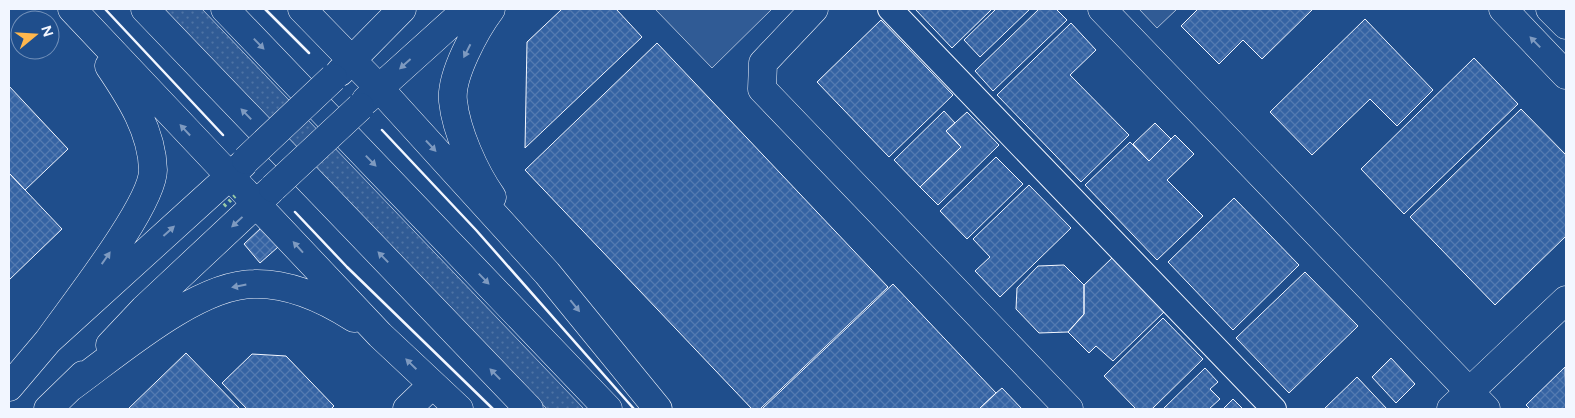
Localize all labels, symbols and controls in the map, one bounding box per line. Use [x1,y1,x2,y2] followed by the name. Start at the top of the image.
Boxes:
[10,10,60,60] north arrow
[37,23,57,39] text: N
[1529,36,1541,48] one-way arrow
[253,38,265,50] one-way arrow
[463,44,471,58] one-way arrow
[398,59,411,70] one-way arrow
[240,108,252,120] one-way arrow
[179,124,191,136] one-way arrow
[425,140,437,152] one-way arrow
[365,155,377,167] one-way arrow
[231,216,243,227] one-way arrow
[163,225,175,237] one-way arrow
[292,241,303,253] one-way arrow
[101,251,111,265] one-way arrow
[377,251,389,263] one-way arrow
[478,273,490,285] one-way arrow
[231,283,247,291] one-way arrow
[570,299,581,312] one-way arrow
[405,358,417,370] one-way arrow
[489,368,501,380] one-way arrow

